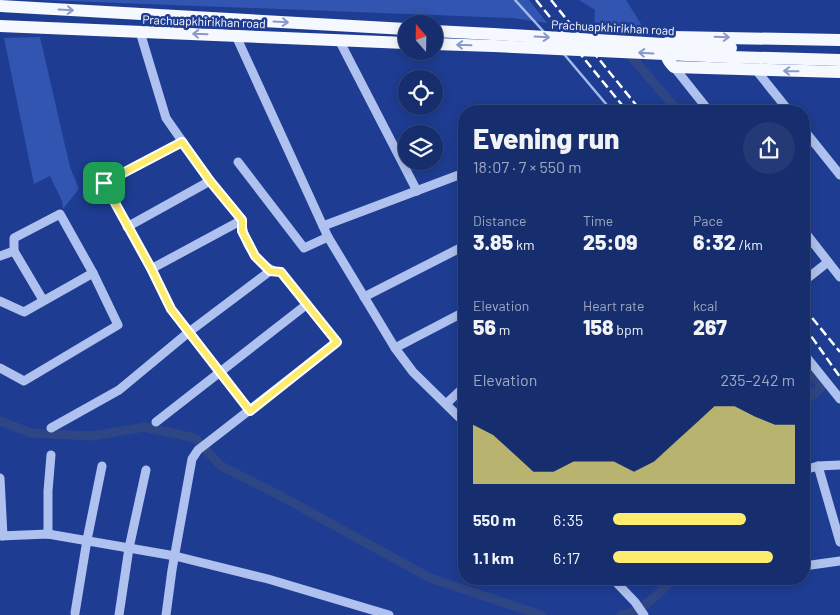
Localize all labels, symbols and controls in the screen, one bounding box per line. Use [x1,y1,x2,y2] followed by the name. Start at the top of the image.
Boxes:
[58,5,74,14] one-way arrow
[142,12,266,30] street label: Prachuapkhirikhan road
[398,15,442,60] north arrow
[398,15,443,170] map controls
[551,17,675,37] street label: Prachuapkhirikhan road
[273,18,289,27] one-way arrow
[192,30,208,39] one-way arrow
[533,32,549,41] one-way arrow
[713,32,729,42] one-way arrow
[456,40,472,50] one-way arrow
[638,49,654,58] one-way arrow
[784,66,800,75] one-way arrow
[398,70,443,115] button: locate
[473,121,619,155] text: Evening run
[743,122,795,174] button: share
[398,125,443,170] button: layers
[473,157,581,176] text: 18:07 · 7 × 550 m
[83,162,125,204] pin
[90,169,118,197] icon: arrive
[473,212,526,229] text: Distance
[583,212,613,229] text: Time
[693,212,723,229] text: Pace
[473,229,513,254] text: 3.85
[583,229,637,254] text: 25:09
[693,229,736,254] text: 6:32
[513,236,535,253] text: km
[736,236,763,253] text: /km
[473,297,529,314] text: Elevation
[583,297,644,314] text: Heart rate
[693,297,717,314] text: kcal
[473,314,496,339] text: 56
[583,314,613,339] text: 158
[693,314,727,339] text: 267
[496,321,510,338] text: m
[613,321,643,338] text: bpm
[473,370,537,389] text: Elevation
[720,370,795,389] text: 235–242 m
[473,510,516,529] text: 550 m
[553,510,583,529] text: 6:35
[473,548,514,567] text: 1.1 km
[553,548,580,567] text: 6:17

